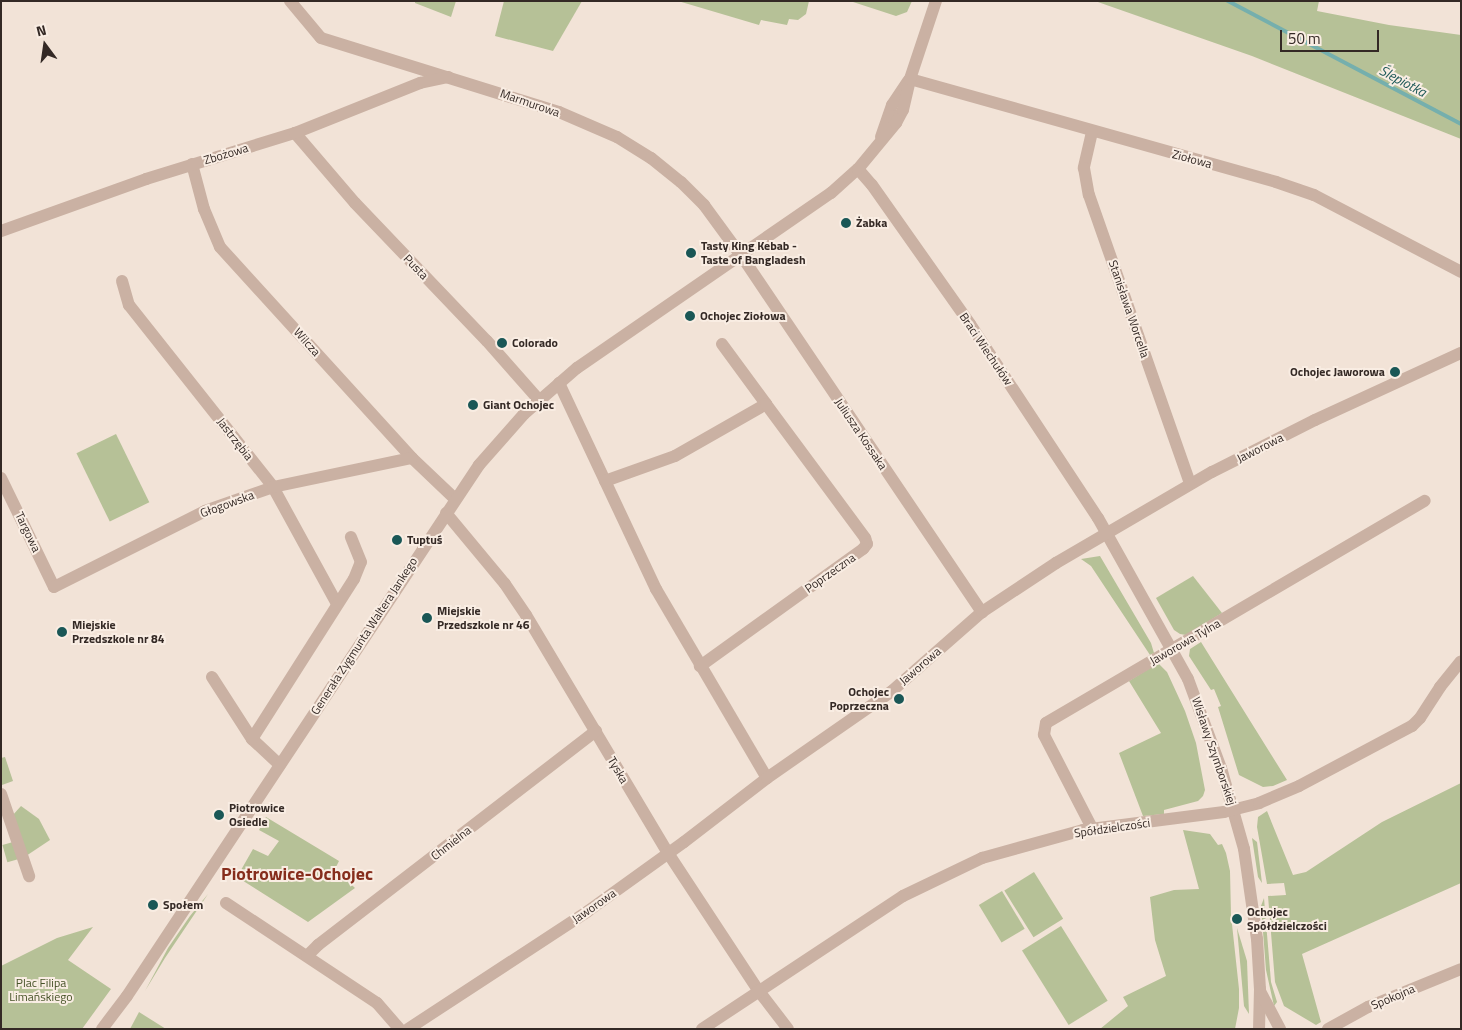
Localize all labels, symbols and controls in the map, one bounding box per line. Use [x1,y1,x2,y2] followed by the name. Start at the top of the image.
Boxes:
[34,19,48,41] text: N
[20,20,70,70] north arrow
[1282,20,1381,52] scale bar
[1288,27,1321,50] text: 50 m
[1377,62,1429,100] water label: Ślepiotka
[498,86,562,120] street label: Marmurowa
[202,140,250,168] street label: Zbożowa
[1171,147,1213,171] street label: Ziołowa
[856,216,887,230] place label: Żabka
[840,217,852,229] marker: Żabka
[701,239,806,267] place label: Tasty King Kebab - Taste of Bangladesh
[685,247,697,259] marker: Tasty King Kebab - Taste of Bangladesh
[401,251,431,283] street label: Pusta
[1106,258,1152,360] street label: Stanisława Worcella
[700,309,786,323] place label: Ochojec Ziołowa
[684,310,696,322] marker: Ochojec Ziołowa
[956,310,1016,388] street label: Braci Wiechułów
[291,325,323,359] street label: Wilcza
[512,336,558,350] place label: Colorado
[496,337,508,349] marker: Colorado
[1290,365,1385,379] place label: Ochojec Jaworowa
[1389,366,1401,378] marker: Ochojec Jaworowa
[832,395,890,473] street label: Juliusza Kossaka
[483,398,554,412] place label: Giant Ochojec
[467,399,479,411] marker: Giant Ochojec
[214,415,256,463] street label: Jastrzębia
[1234,430,1286,466] street label: Jaworowa
[198,488,256,520] street label: Głogowska
[12,510,44,554] street label: Targowa
[407,533,442,547] place label: Tuptuś
[391,534,403,546] marker: Tuptuś
[802,550,858,596] street label: Poprzeczna
[308,555,420,717] street label: Generała Zygmunta Waltera Jankego
[437,604,529,632] place label: Miejskie Przedszkole nr 46
[421,612,433,624] marker: Miejskie Przedszkole nr 46
[1147,616,1223,668] street label: Jaworowa Tylna
[72,618,164,646] place label: Miejskie Przedszkole nr 84
[56,626,68,638] marker: Miejskie Przedszkole nr 84
[896,644,944,688] street label: Jaworowa
[829,685,889,713] place label: Ochojec Poprzeczna
[893,693,905,705] marker: Ochojec Poprzeczna
[1189,695,1239,807] street label: Wisławy Szymborskiej
[605,754,631,786] street label: Tyska
[229,801,285,829] place label: Piotrowice Osiedle
[213,809,225,821] marker: Piotrowice Osiedle
[1073,816,1151,840] street label: Spółdzielczości
[428,823,474,863] street label: Chmielna
[221,863,373,885] district label: Piotrowice-Ochojec
[569,886,619,926] street label: Jaworowa
[163,898,203,912] place label: Społem
[147,899,159,911] marker: Społem
[1247,905,1327,933] place label: Ochojec Spółdzielczości
[1231,913,1243,925] marker: Ochojec Spółdzielczości
[9,976,73,1004] park label: Plac Filipa Limańskiego
[1369,981,1417,1013] street label: Spokojna

